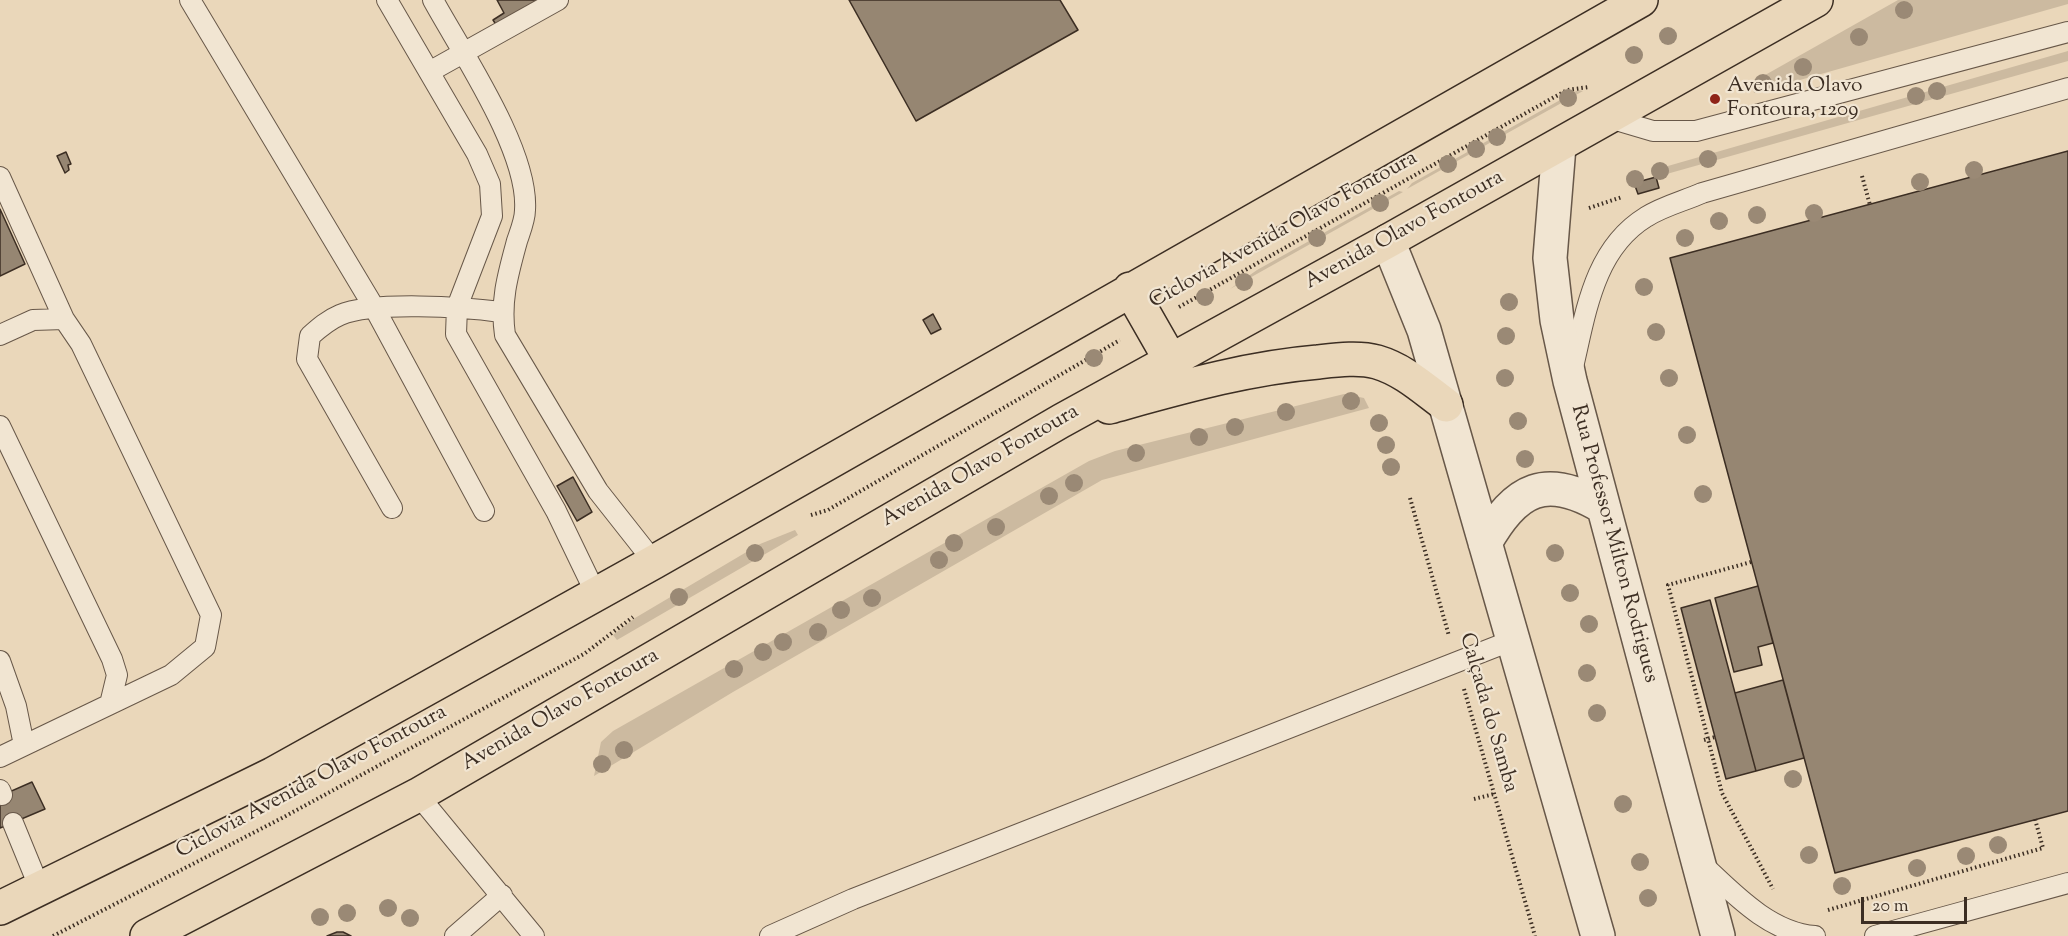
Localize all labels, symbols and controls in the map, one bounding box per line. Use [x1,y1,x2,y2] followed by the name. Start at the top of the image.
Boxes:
[1727,74,1862,124] place label: Avenida Olavo Fontoura, 1209
[1708,92,1722,106] marker: Avenida Olavo Fontoura, 1209
[1146,147,1422,315] street label: Ciclovia Avenida Olavo Fontoura
[1301,166,1509,296] street label: Avenida Olavo Fontoura
[878,400,1084,534] street label: Avenida Olavo Fontoura
[1564,402,1662,686] street label: Rua Professor Milton Rodrigues
[1452,630,1522,796] street label: Calçada do Samba
[458,644,664,778] street label: Avenida Olavo Fontoura
[172,701,452,865] street label: Ciclovia Avenida Olavo Fontoura
[1864,885,1970,923] scale bar
[1872,894,1909,920] text: 20 m

